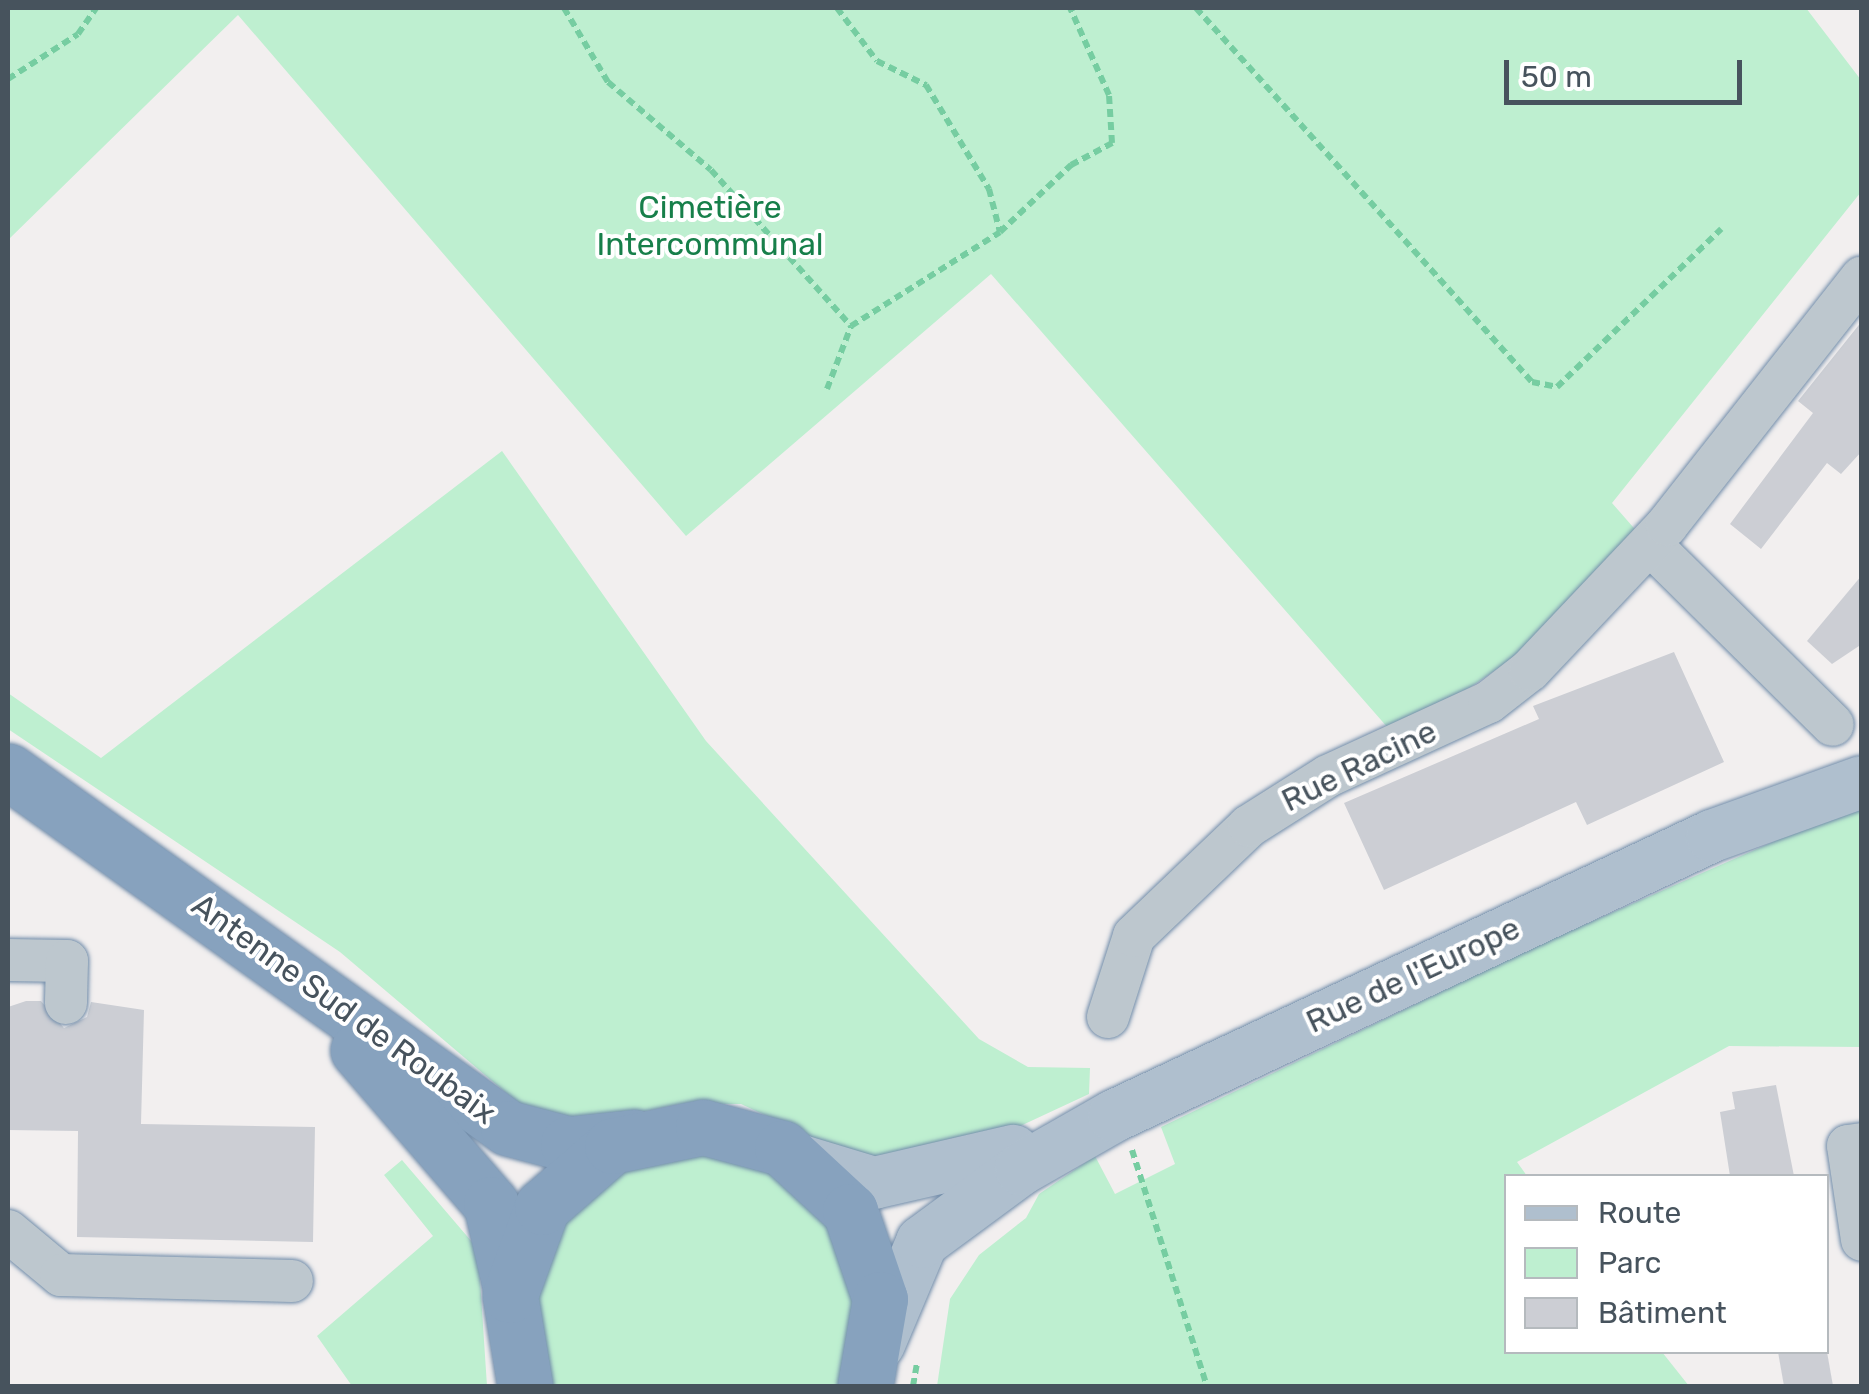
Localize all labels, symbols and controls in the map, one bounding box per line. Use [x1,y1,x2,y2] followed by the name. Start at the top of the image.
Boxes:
[1509,40,1746,102] scale bar
[1521,59,1592,95] text: 50 m
[596,189,824,264] park label: Cimetière Intercommunal
[1275,712,1443,820] street label: Rue Racine
[184,886,504,1132] street label: Antenne Sud de Roubaix
[1300,909,1526,1041] street label: Rue de l'Europe
[1504,1174,1829,1354] legend
[1598,1195,1681,1231] text: Route
[1598,1245,1661,1281] text: Parc
[1598,1295,1727,1331] text: Bâtiment

